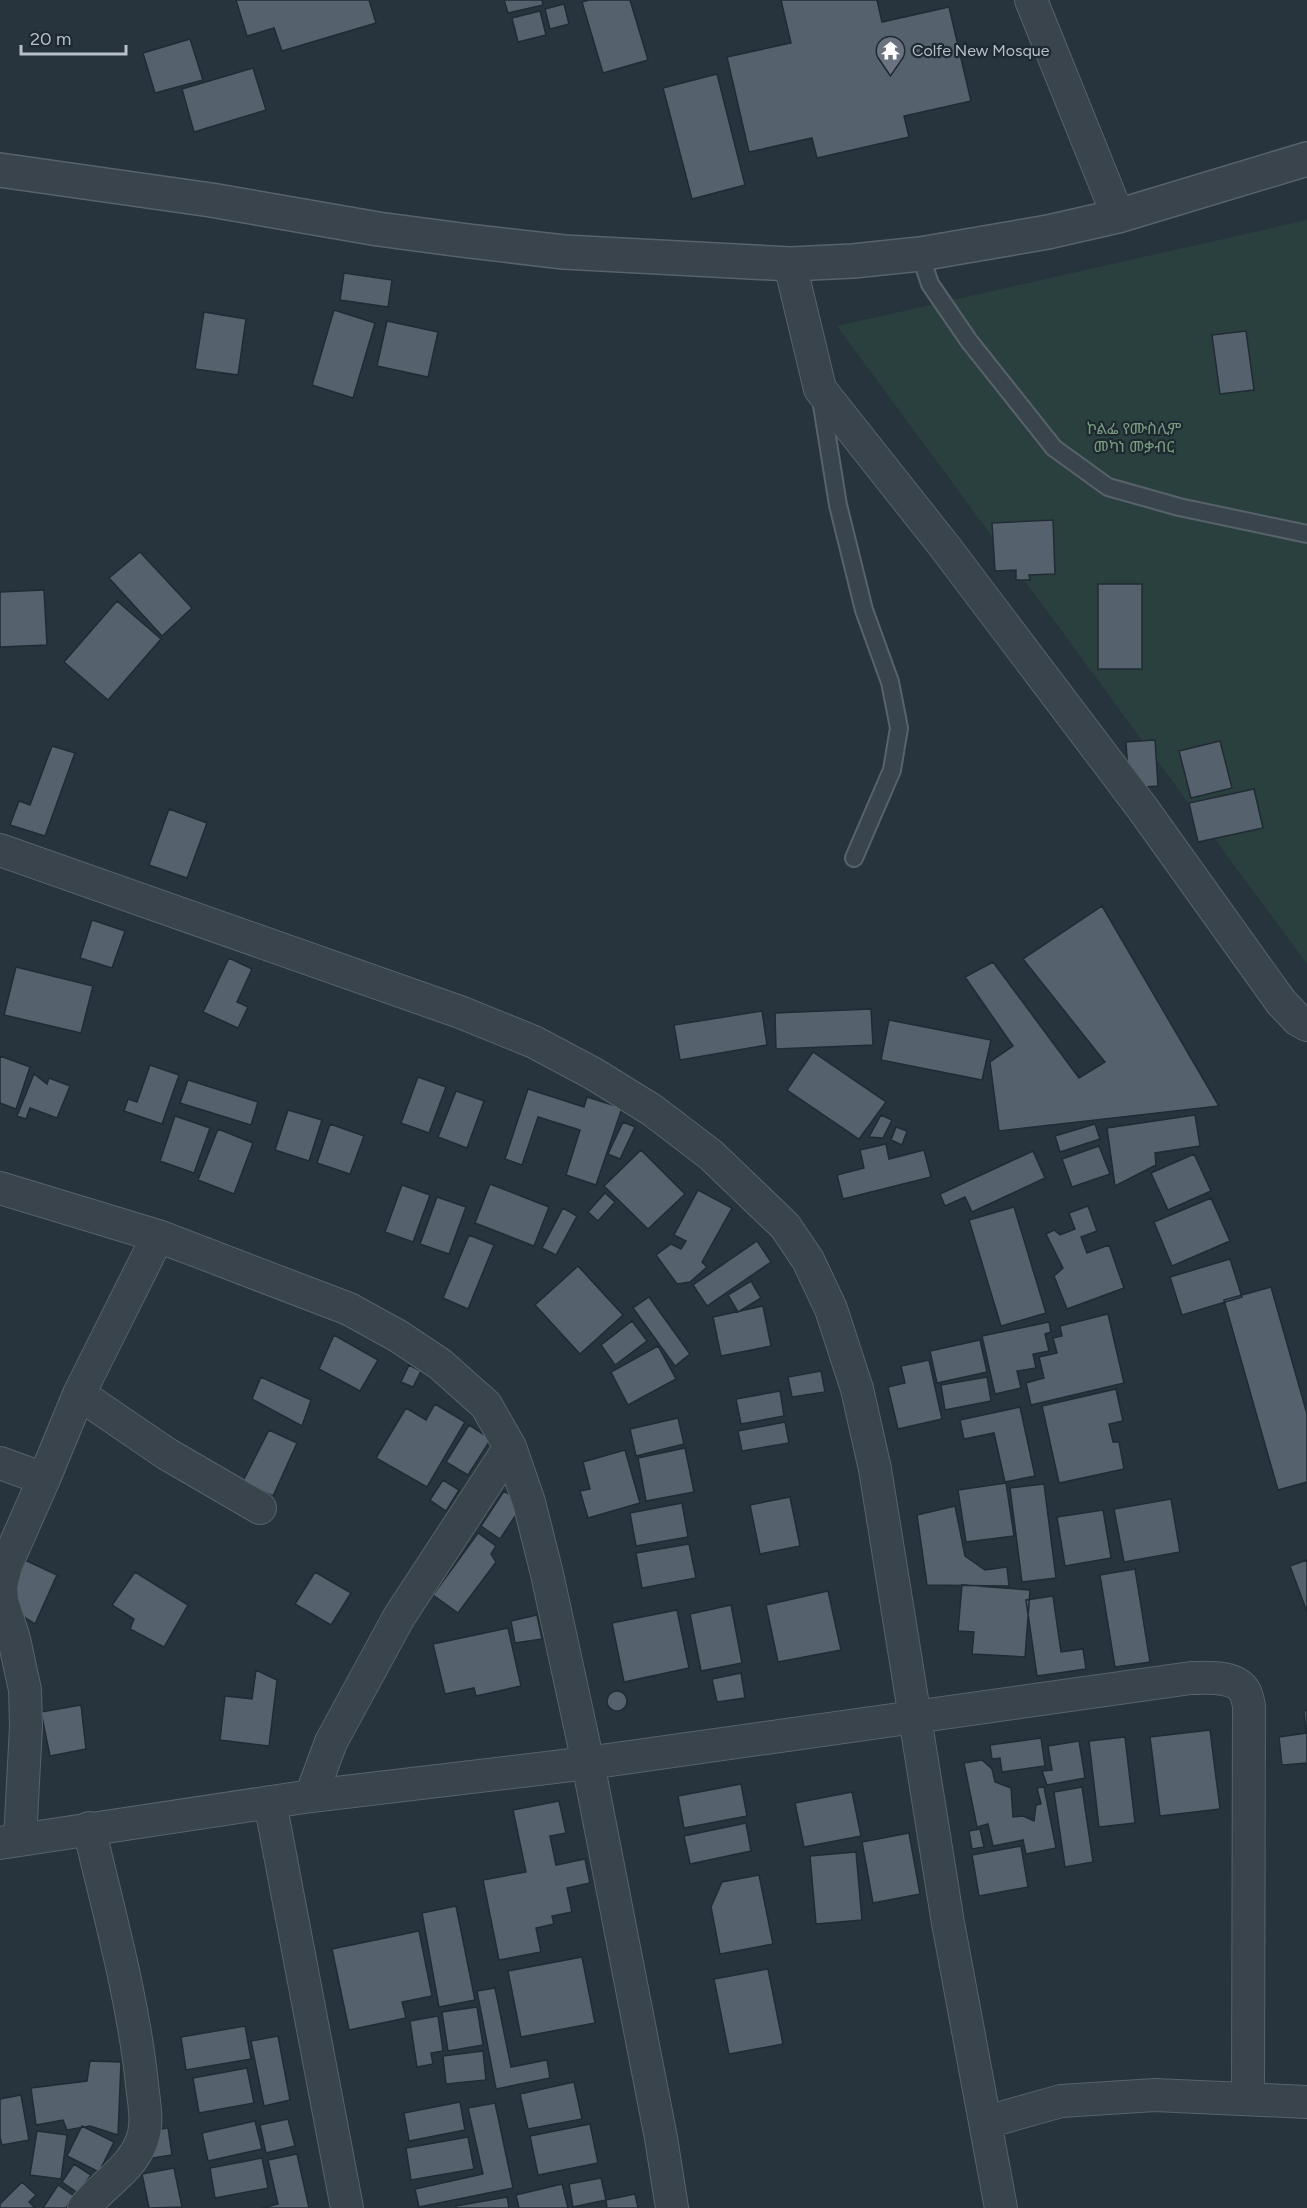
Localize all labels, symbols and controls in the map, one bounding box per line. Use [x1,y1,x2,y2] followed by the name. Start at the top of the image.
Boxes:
[21,18,126,56] scale bar
[30,28,71,50] text: 20 m
[875,34,907,76] temple icon: Colfe New Mosque
[912,41,1050,60] place label: Colfe New Mosque
[1087,419,1181,456] park label: ኮልፌ የሙስሊም መካነ መቃብር

